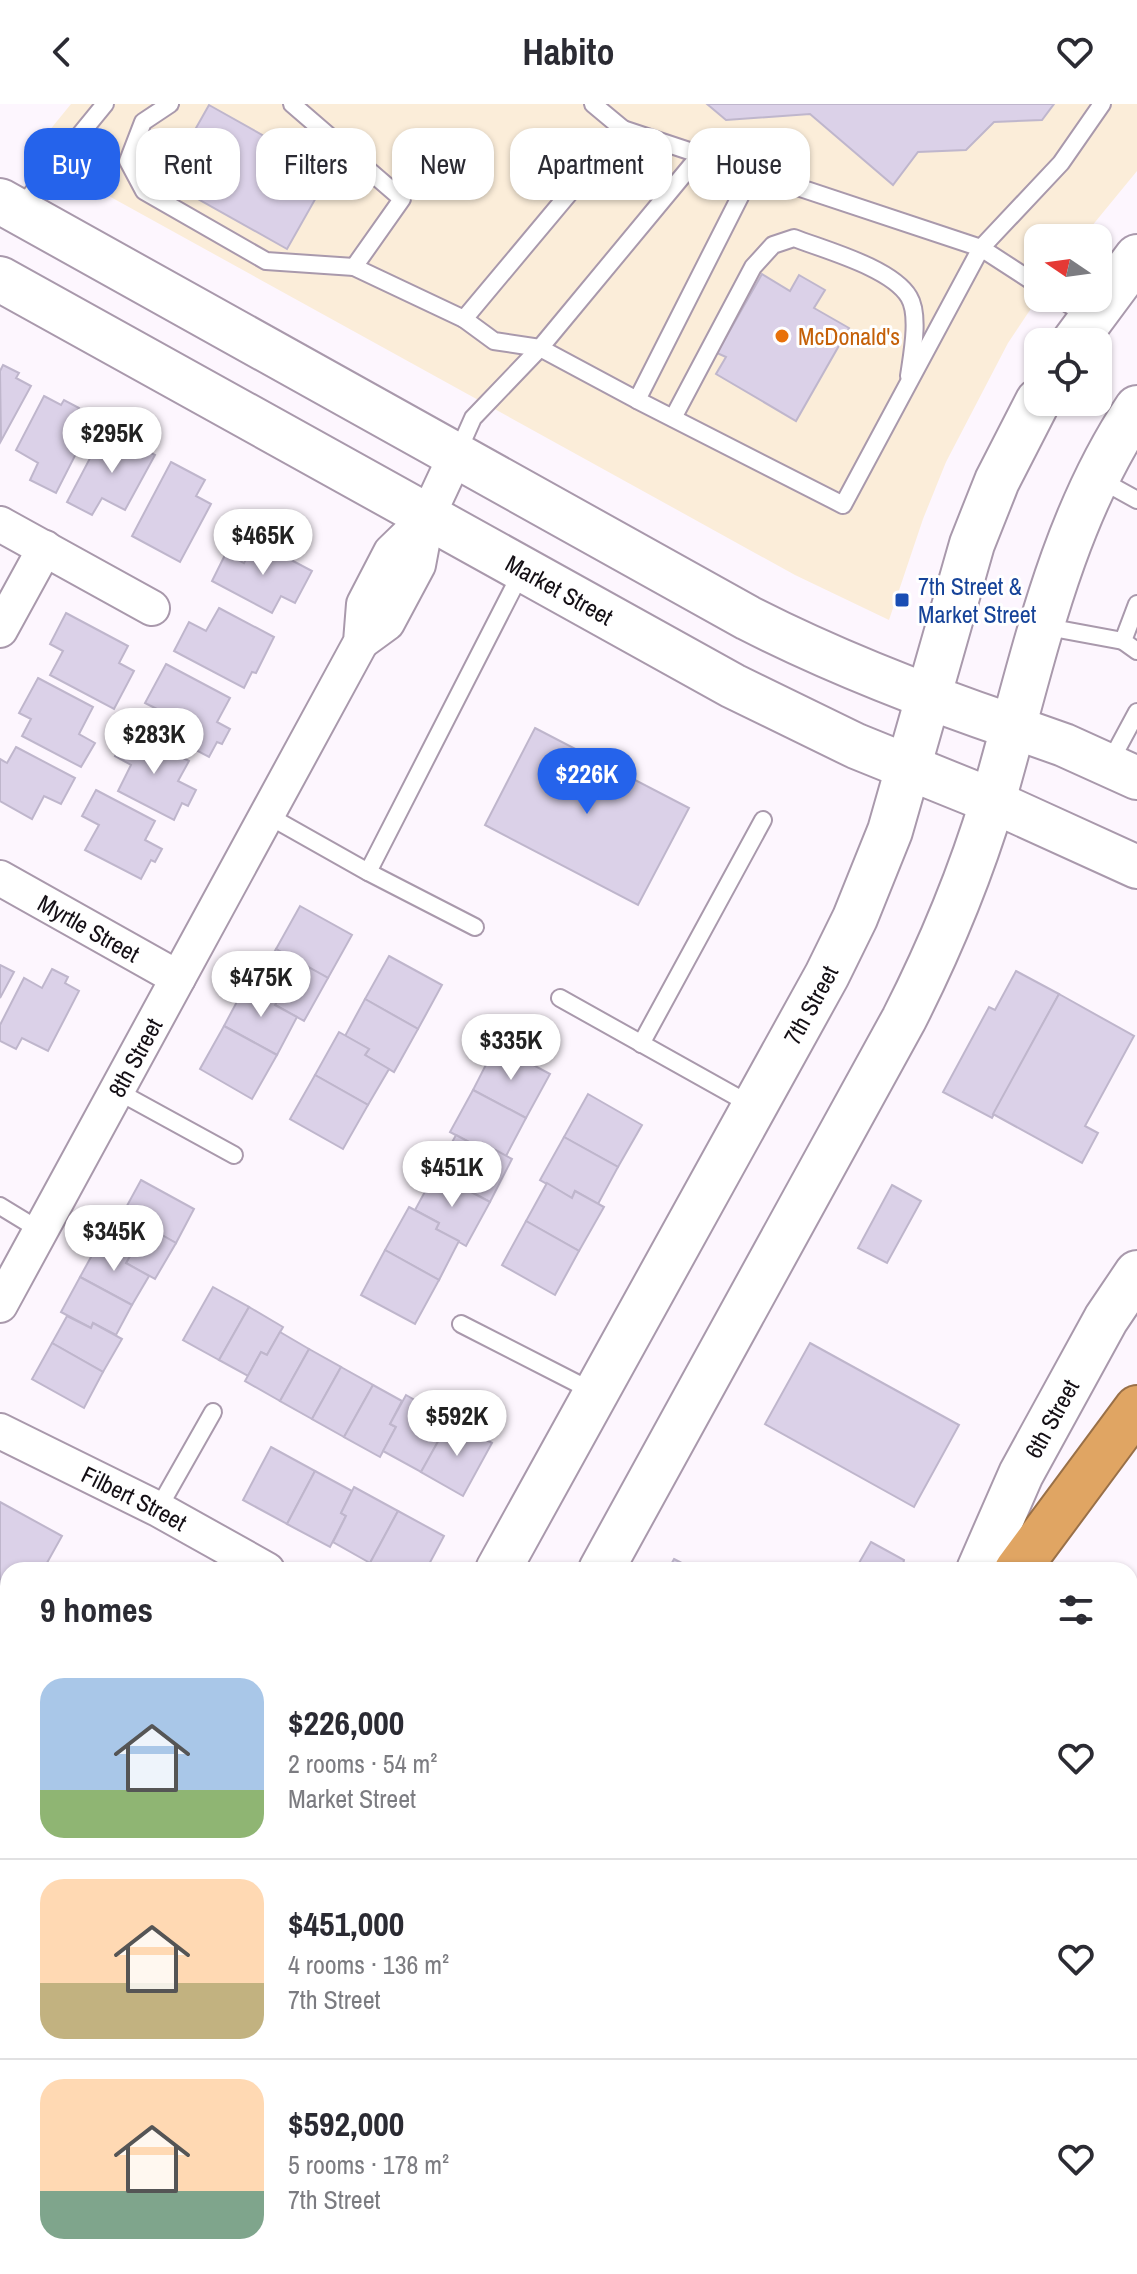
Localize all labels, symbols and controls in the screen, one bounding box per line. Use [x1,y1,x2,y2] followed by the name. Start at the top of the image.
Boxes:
[523,28,614,76] text: Habito
[40,30,84,74] icon: back
[1053,30,1097,74] icon: heart
[24,128,120,200] chip: Buy
[136,128,240,200] chip: Rent
[256,128,376,200] chip: Filters
[392,128,494,200] chip: New
[510,128,672,200] chip: Apartment
[688,128,810,200] chip: House
[1024,224,1112,312] north arrow
[1024,224,1112,416] map controls
[798,320,900,352] place label: McDonald's
[773,327,791,345] marker: McDonald's
[1024,328,1112,416] button: locate
[56,407,168,475] pin: $295K
[81,415,143,450] text: $295K
[207,509,319,577] pin: $465K
[232,517,294,552] text: $465K
[500,547,619,633] street label: Market Street
[918,570,1037,630] place label: 7th Street & Market Street
[893,591,911,609] marker: 7th Street & Market Street
[98,708,210,776] pin: $283K
[123,716,185,751] text: $283K
[531,748,643,816] pin: $226K
[556,756,618,791] text: $226K
[32,887,146,970] street label: Myrtle Street
[205,951,317,1019] pin: $475K
[230,959,292,994] text: $475K
[776,960,845,1050] street label: 7th Street
[100,1012,170,1103] street label: 8th Street
[455,1014,567,1082] pin: $335K
[480,1022,542,1057] text: $335K
[396,1141,508,1209] pin: $451K
[421,1149,483,1184] text: $451K
[58,1205,170,1273] pin: $345K
[83,1213,145,1248] text: $345K
[1017,1373,1086,1464] street label: 6th Street
[401,1390,513,1458] pin: $592K
[426,1398,488,1433] text: $592K
[76,1458,193,1538] street label: Filbert Street
[40,1587,153,1633] text: 9 homes
[1054,1588,1098,1632] icon: filters
[288,1700,404,1746] text: $226,000
[104,1710,200,1806] icon: home
[1054,1736,1098,1780] icon: heart
[288,1746,437,1781] text: 2 rooms · 54 m²
[288,1781,416,1816] text: Market Street
[288,1901,404,1947] text: $451,000
[104,1911,200,2007] icon: home
[1054,1937,1098,1981] icon: heart
[288,1947,449,1982] text: 4 rooms · 136 m²
[288,1982,380,2017] text: 7th Street
[288,2101,404,2147] text: $592,000
[104,2111,200,2207] icon: home
[1054,2137,1098,2181] icon: heart
[288,2147,449,2182] text: 5 rooms · 178 m²
[288,2182,380,2217] text: 7th Street

